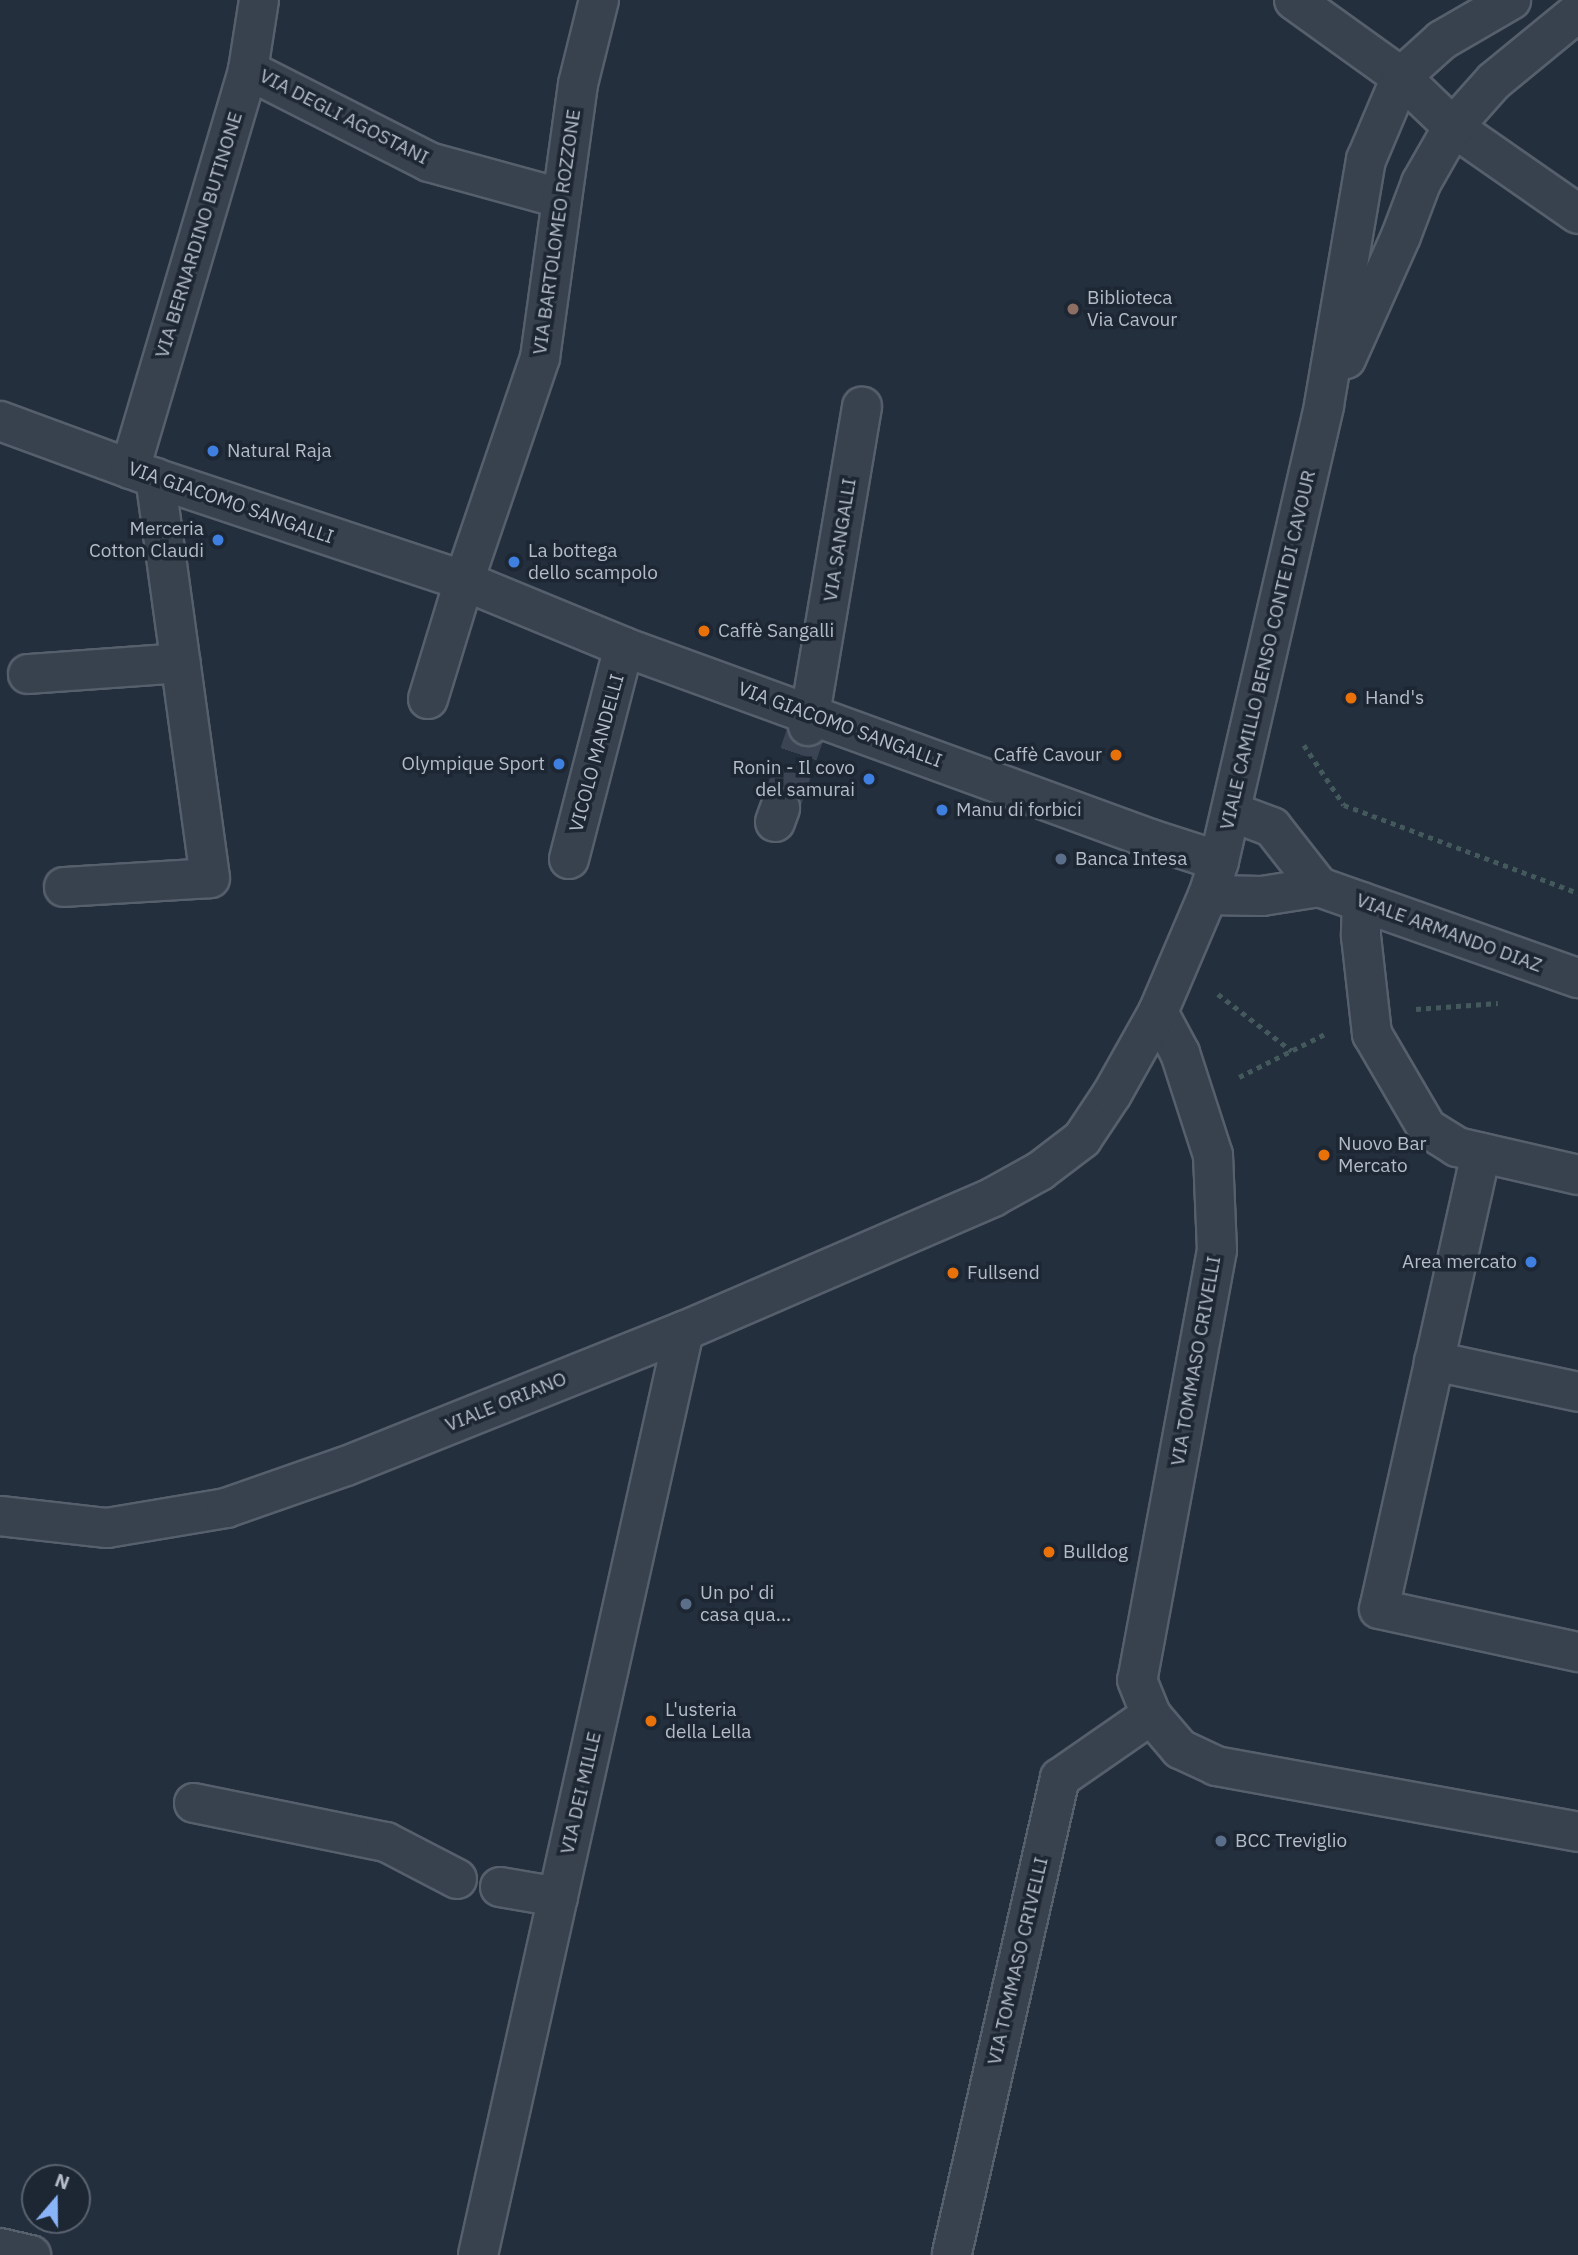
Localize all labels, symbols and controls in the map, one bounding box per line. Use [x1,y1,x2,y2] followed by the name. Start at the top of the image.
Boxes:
[256,64,432,170] street label: VIA DEGLI AGOSTANI
[528,108,586,356] street label: VIA BARTOLOMEO ROZZONE
[151,109,247,361] street label: VIA BERNARDINO BUTINONE
[1087,287,1177,331] place label: Biblioteca Via Cavour
[1065,301,1081,317] marker: Biblioteca Via Cavour
[227,440,332,462] place label: Natural Raja
[205,443,221,459] marker: Natural Raja
[125,457,337,549] street label: VIA GIACOMO SANGALLI
[1215,468,1321,832] street label: VIALE CAMILLO BENSO CONTE DI CAVOUR
[819,477,861,603] street label: VIA SANGALLI
[89,518,204,562] place label: Merceria Cotton Claudi
[210,532,226,548] marker: Merceria Cotton Claudi
[528,540,658,584] place label: La bottega dello scampolo
[506,554,522,570] marker: La bottega dello scampolo
[718,620,834,642] place label: Caffè Sangalli
[696,623,712,639] marker: Caffè Sangalli
[565,672,629,834] street label: VICOLO MANDELLI
[735,677,945,773] street label: VIA GIACOMO SANGALLI
[1365,687,1424,709] place label: Hand's
[1343,690,1359,706] marker: Hand's
[994,744,1102,766] place label: Caffè Cavour
[1108,747,1124,763] marker: Caffè Cavour
[402,753,545,775] place label: Olympique Sport
[551,756,567,772] marker: Olympique Sport
[733,757,855,801] place label: Ronin - Il covo del samurai
[861,771,877,787] marker: Ronin - Il covo del samurai
[956,799,1082,821] place label: Manu di forbici
[934,802,950,818] marker: Manu di forbici
[1075,848,1187,870] place label: Banca Intesa
[1053,851,1069,867] marker: Banca Intesa
[1353,889,1545,977] street label: VIALE ARMANDO DIAZ
[1338,1133,1427,1177] place label: Nuovo Bar Mercato
[1316,1147,1332,1163] marker: Nuovo Bar Mercato
[1402,1251,1517,1273] place label: Area mercato
[1166,1254,1226,1468] street label: VIA TOMMASO CRIVELLI
[1523,1254,1539,1270] marker: Area mercato
[967,1262,1040,1284] place label: Fullsend
[945,1265,961,1281] marker: Fullsend
[442,1367,570,1437] street label: VIALE ORIANO
[1063,1541,1128,1563] place label: Bulldog
[1041,1544,1057,1560] marker: Bulldog
[700,1582,791,1626] place label: Un po' di casa qua...
[678,1596,694,1612] marker: Un po' di casa qua...
[665,1699,751,1743] place label: L'usteria della Lella
[643,1713,659,1729] marker: L'usteria della Lella
[556,1730,606,1856] street label: VIA DEI MILLE
[1235,1830,1347,1852] place label: BCC Treviglio
[1213,1833,1229,1849] marker: BCC Treviglio
[983,1855,1053,2067] street label: VIA TOMMASO CRIVELLI
[21,2164,91,2234] north arrow
[52,2168,73,2195] text: N

